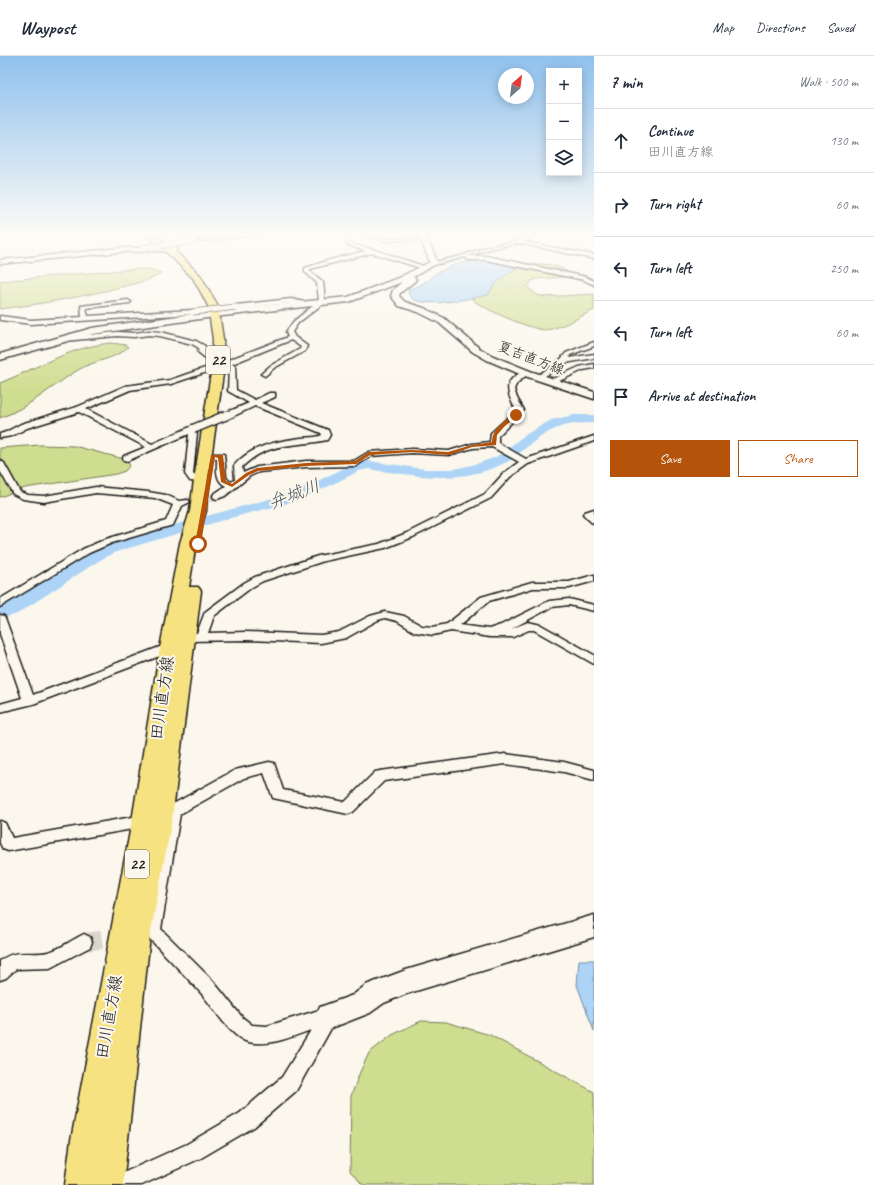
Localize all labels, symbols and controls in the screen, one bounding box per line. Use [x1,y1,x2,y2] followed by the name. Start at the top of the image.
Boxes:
[20,16,75,40] text: Waypost
[713,19,734,36] text: Map
[756,19,805,36] text: Directions
[827,19,854,36] text: Saved
[498,68,534,104] north arrow
[546,68,582,176] map controls
[546,68,582,104] button: +
[610,72,643,93] text: 7 min
[799,74,858,90] text: Walk · 500 m
[546,104,582,140] button: −
[648,122,693,141] text: Continue
[610,130,632,152] icon: ahead
[830,133,858,149] text: 130 m
[546,140,582,176] button: layers
[648,144,713,160] text: 田川直方線
[610,194,632,216] icon: right
[648,195,701,214] text: Turn right
[836,197,858,213] text: 60 m
[610,258,632,280] icon: left
[648,259,691,278] text: Turn left
[830,261,858,277] text: 250 m
[610,322,632,344] icon: left
[648,323,691,342] text: Turn left
[836,325,858,341] text: 60 m
[495,338,567,378] street label: 夏吉直方線
[206,346,230,374] road number: 22
[610,386,632,408] icon: arrive
[648,387,755,406] text: Arrive at destination
[507,406,525,424] route end
[610,440,730,477] button: Save
[738,440,858,477] button: Share
[265,474,323,514] water label: 弁城川
[189,535,207,553] route start
[146,654,178,742] street label: 田川直方線
[125,850,149,878] road number: 22
[91,973,127,1061] street label: 田川直方線

